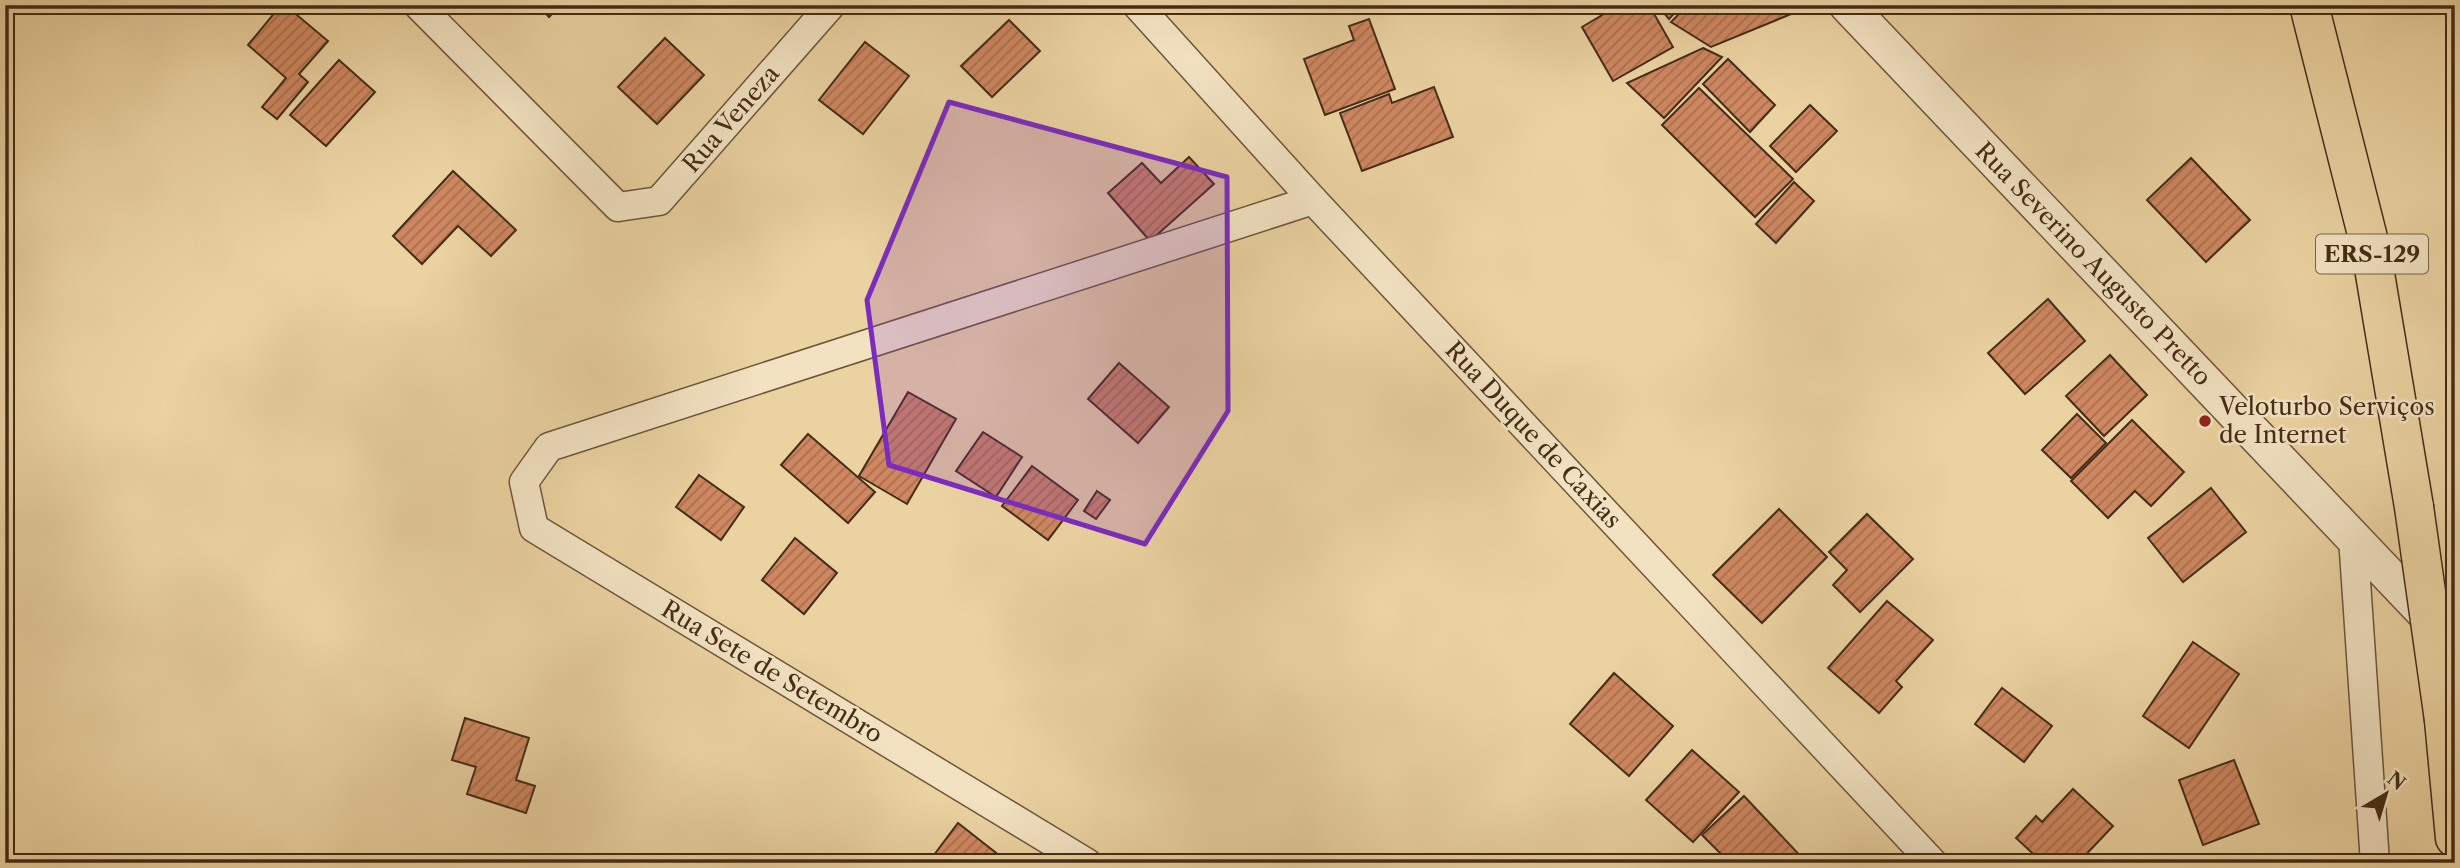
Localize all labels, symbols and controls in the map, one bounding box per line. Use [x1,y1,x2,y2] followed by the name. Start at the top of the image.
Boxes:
[676,59,785,178] street label: Rua Veneza
[1969,136,2217,391] street label: Rua Severino Augusto Pretto
[2316,234,2428,274] road number: ERS-129
[1439,335,1627,534] street label: Rua Duque de Caxias
[2218,392,2435,449] place label: Veloturbo Serviços de Internet
[2197,413,2213,429] marker: Veloturbo Serviços de Internet
[656,594,888,749] street label: Rua Sete de Setembro
[2352,760,2422,830] north arrow
[2383,767,2410,795] text: N

